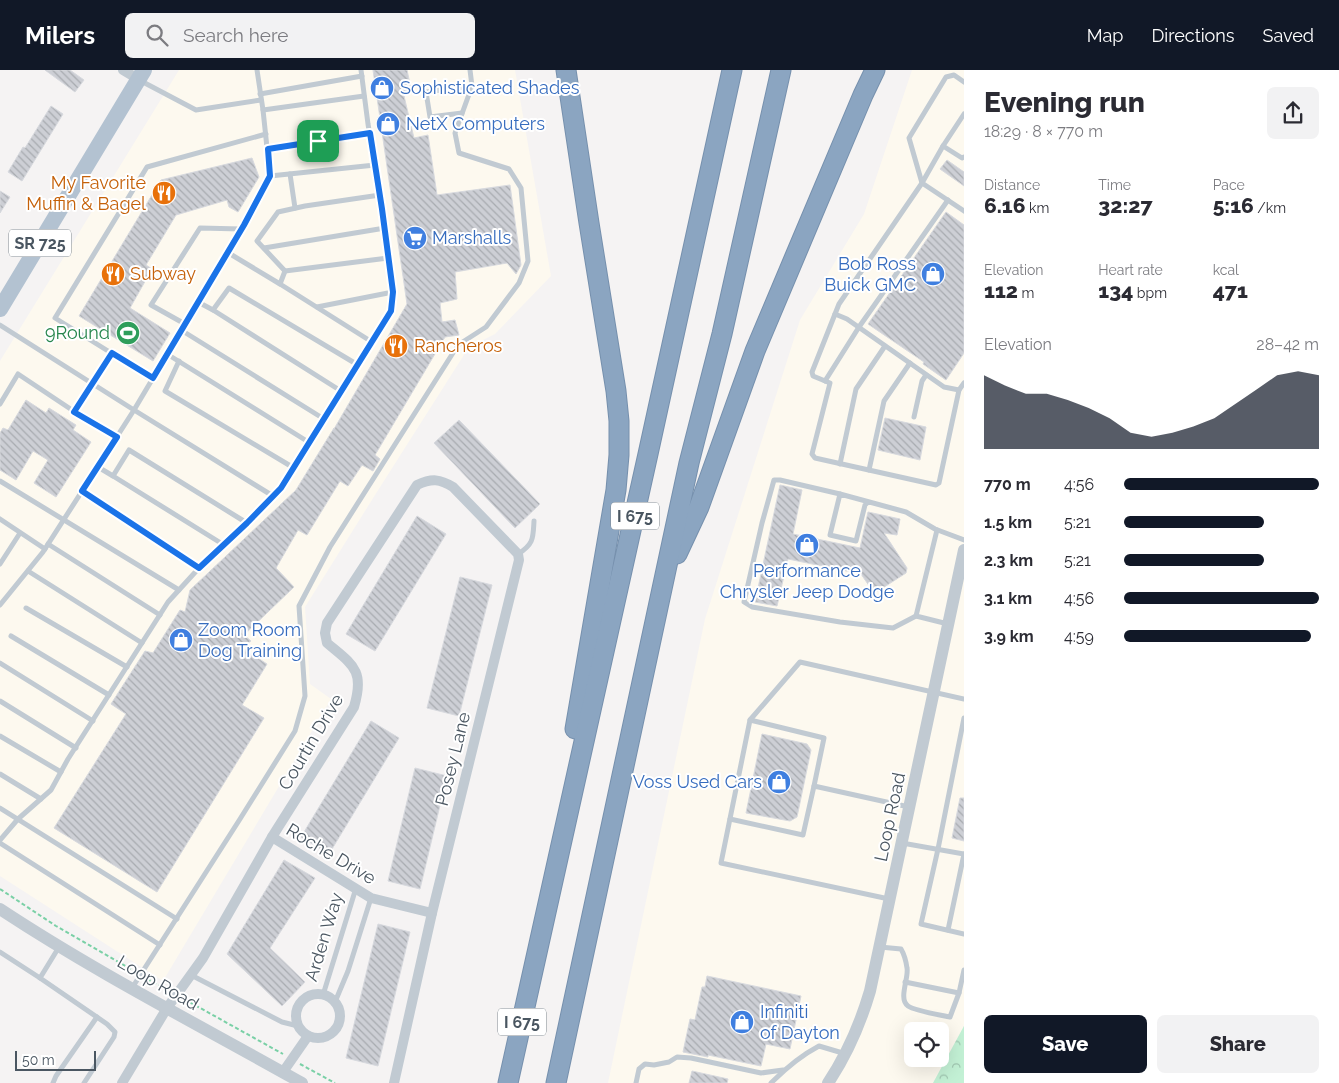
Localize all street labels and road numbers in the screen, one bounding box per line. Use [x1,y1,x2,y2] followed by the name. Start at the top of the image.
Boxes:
[9,230,71,257] road number: SR 725
[611,502,659,530] road number: I 675
[274,690,348,793] street label: Courtin Drive
[431,709,474,808] street label: Posey Lane
[870,770,909,863] street label: Loop Road
[283,819,380,889] street label: Roche Drive
[300,890,347,984] street label: Arden Way
[114,951,203,1014] street label: Loop Road
[498,1009,546,1036] road number: I 675

